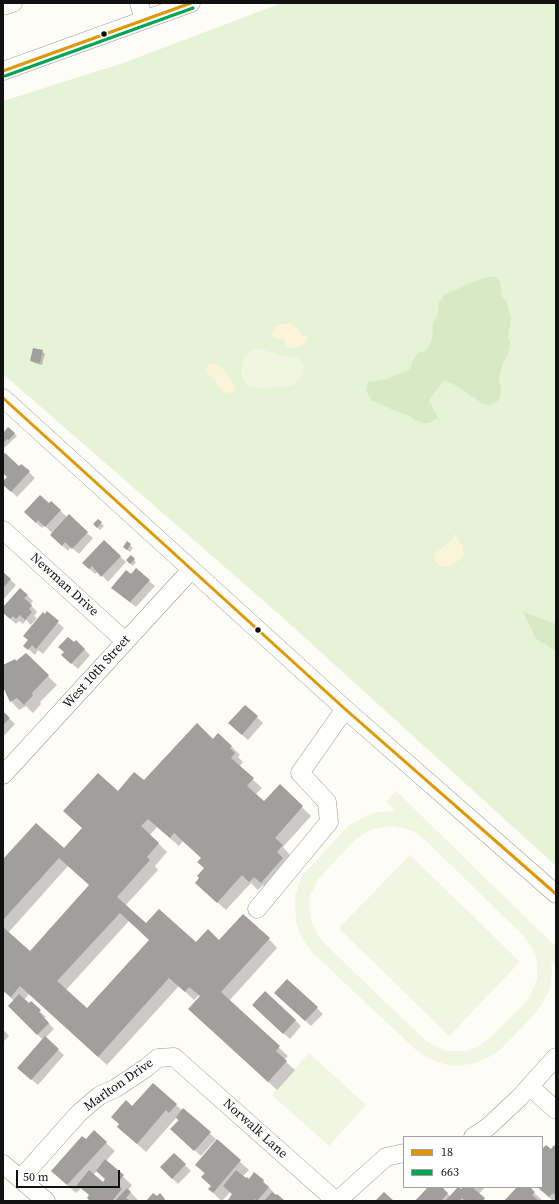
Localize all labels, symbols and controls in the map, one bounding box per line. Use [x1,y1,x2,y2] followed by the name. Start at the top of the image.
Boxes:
[99,29,109,39] unlabelled marker
[27,550,101,620] street label: Newman Drive
[253,625,263,635] unlabelled marker
[60,632,134,712] street label: West 10th Street
[81,1055,157,1115] street label: Marlton Drive
[220,1096,290,1162] street label: Norwalk Lane
[403,1136,543,1188] legend
[441,1144,453,1160] text: 18
[18,1162,122,1188] scale bar
[441,1164,459,1180] text: 663
[23,1169,49,1185] text: 50 m

